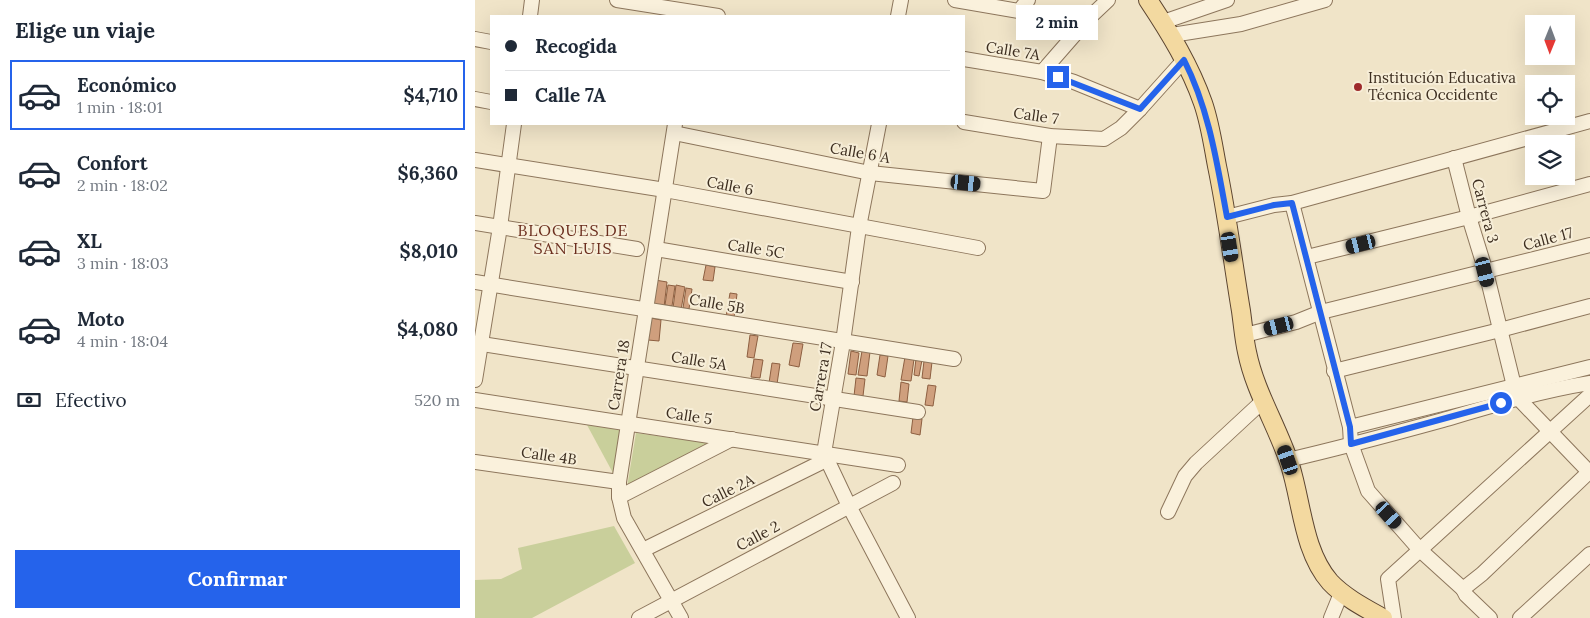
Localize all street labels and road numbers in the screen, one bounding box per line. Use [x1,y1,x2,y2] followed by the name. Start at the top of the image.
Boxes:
[985,37,1042,64] street label: Calle 7A
[1012,103,1060,128] street label: Calle 7
[829,138,892,167] street label: Calle 6 A
[705,172,755,199] street label: Calle 6
[1468,177,1503,245] street label: Carrera 3
[1521,223,1575,254] street label: Calle 17
[726,235,786,262] street label: Calle 5C
[688,289,746,318] street label: Calle 5B
[604,338,633,412] street label: Carrera 18
[805,341,836,413] street label: Carrera 17
[670,347,729,374] street label: Calle 5A
[665,402,714,429] street label: Calle 5
[520,442,578,469] street label: Calle 4B
[698,469,758,511] street label: Calle 2A
[733,516,783,555] street label: Calle 2

